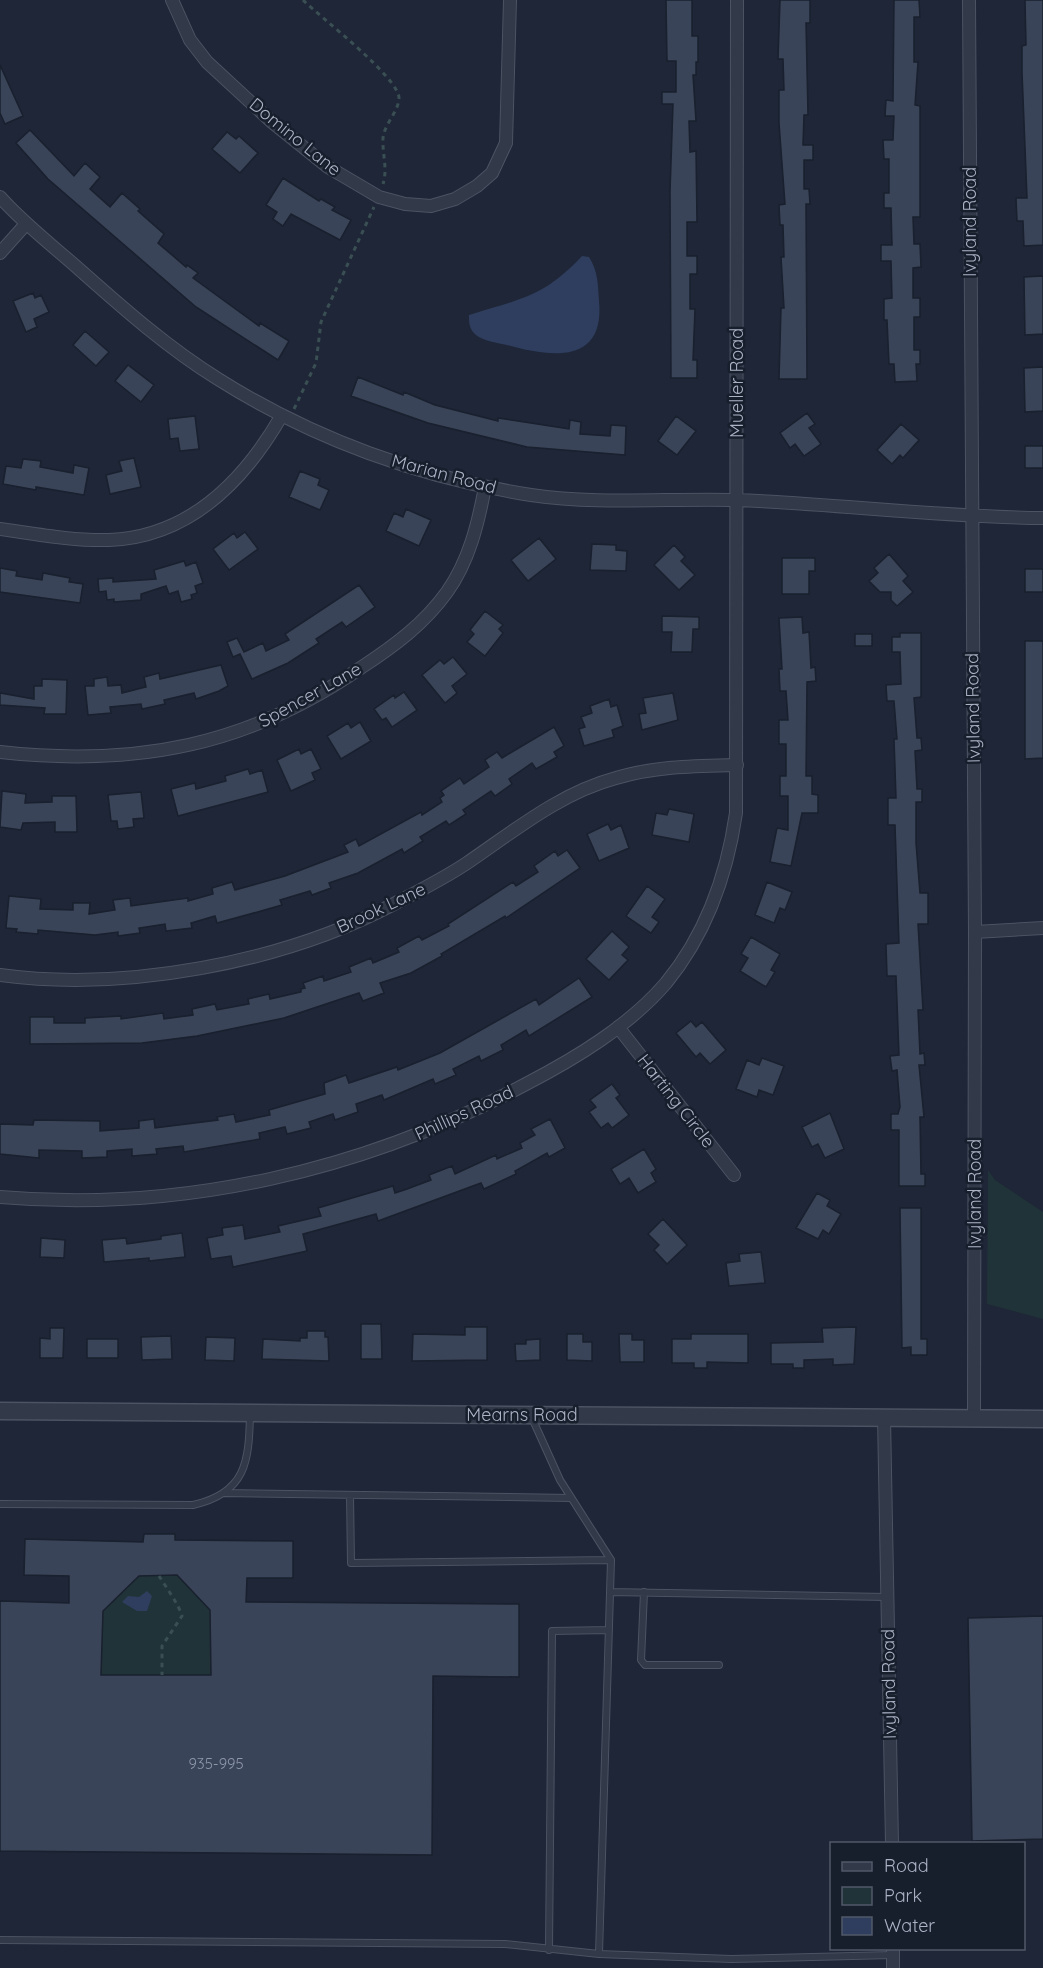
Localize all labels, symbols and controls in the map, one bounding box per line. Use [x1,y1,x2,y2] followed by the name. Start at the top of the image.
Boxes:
[245,93,346,181] street label: Domino Lane
[958,167,981,277] street label: Ivyland Road
[725,328,748,438] street label: Mueller Road
[389,449,499,499] street label: Marian Road
[960,653,985,763] street label: Ivyland Road
[254,657,365,732] street label: Spencer Lane
[333,877,429,938] street label: Brook Lane
[633,1049,720,1152] street label: Harting Circle
[411,1080,517,1145] street label: Phillips Road
[963,1139,986,1249] street label: Ivyland Road
[466,1403,578,1426] street label: Mearns Road
[876,1629,901,1739] street label: Ivyland Road
[188,1754,244,1773] house number: 935-995
[830,1842,1025,1950] legend
[884,1854,929,1877] text: Road
[884,1884,922,1907] text: Park
[884,1914,935,1937] text: Water

